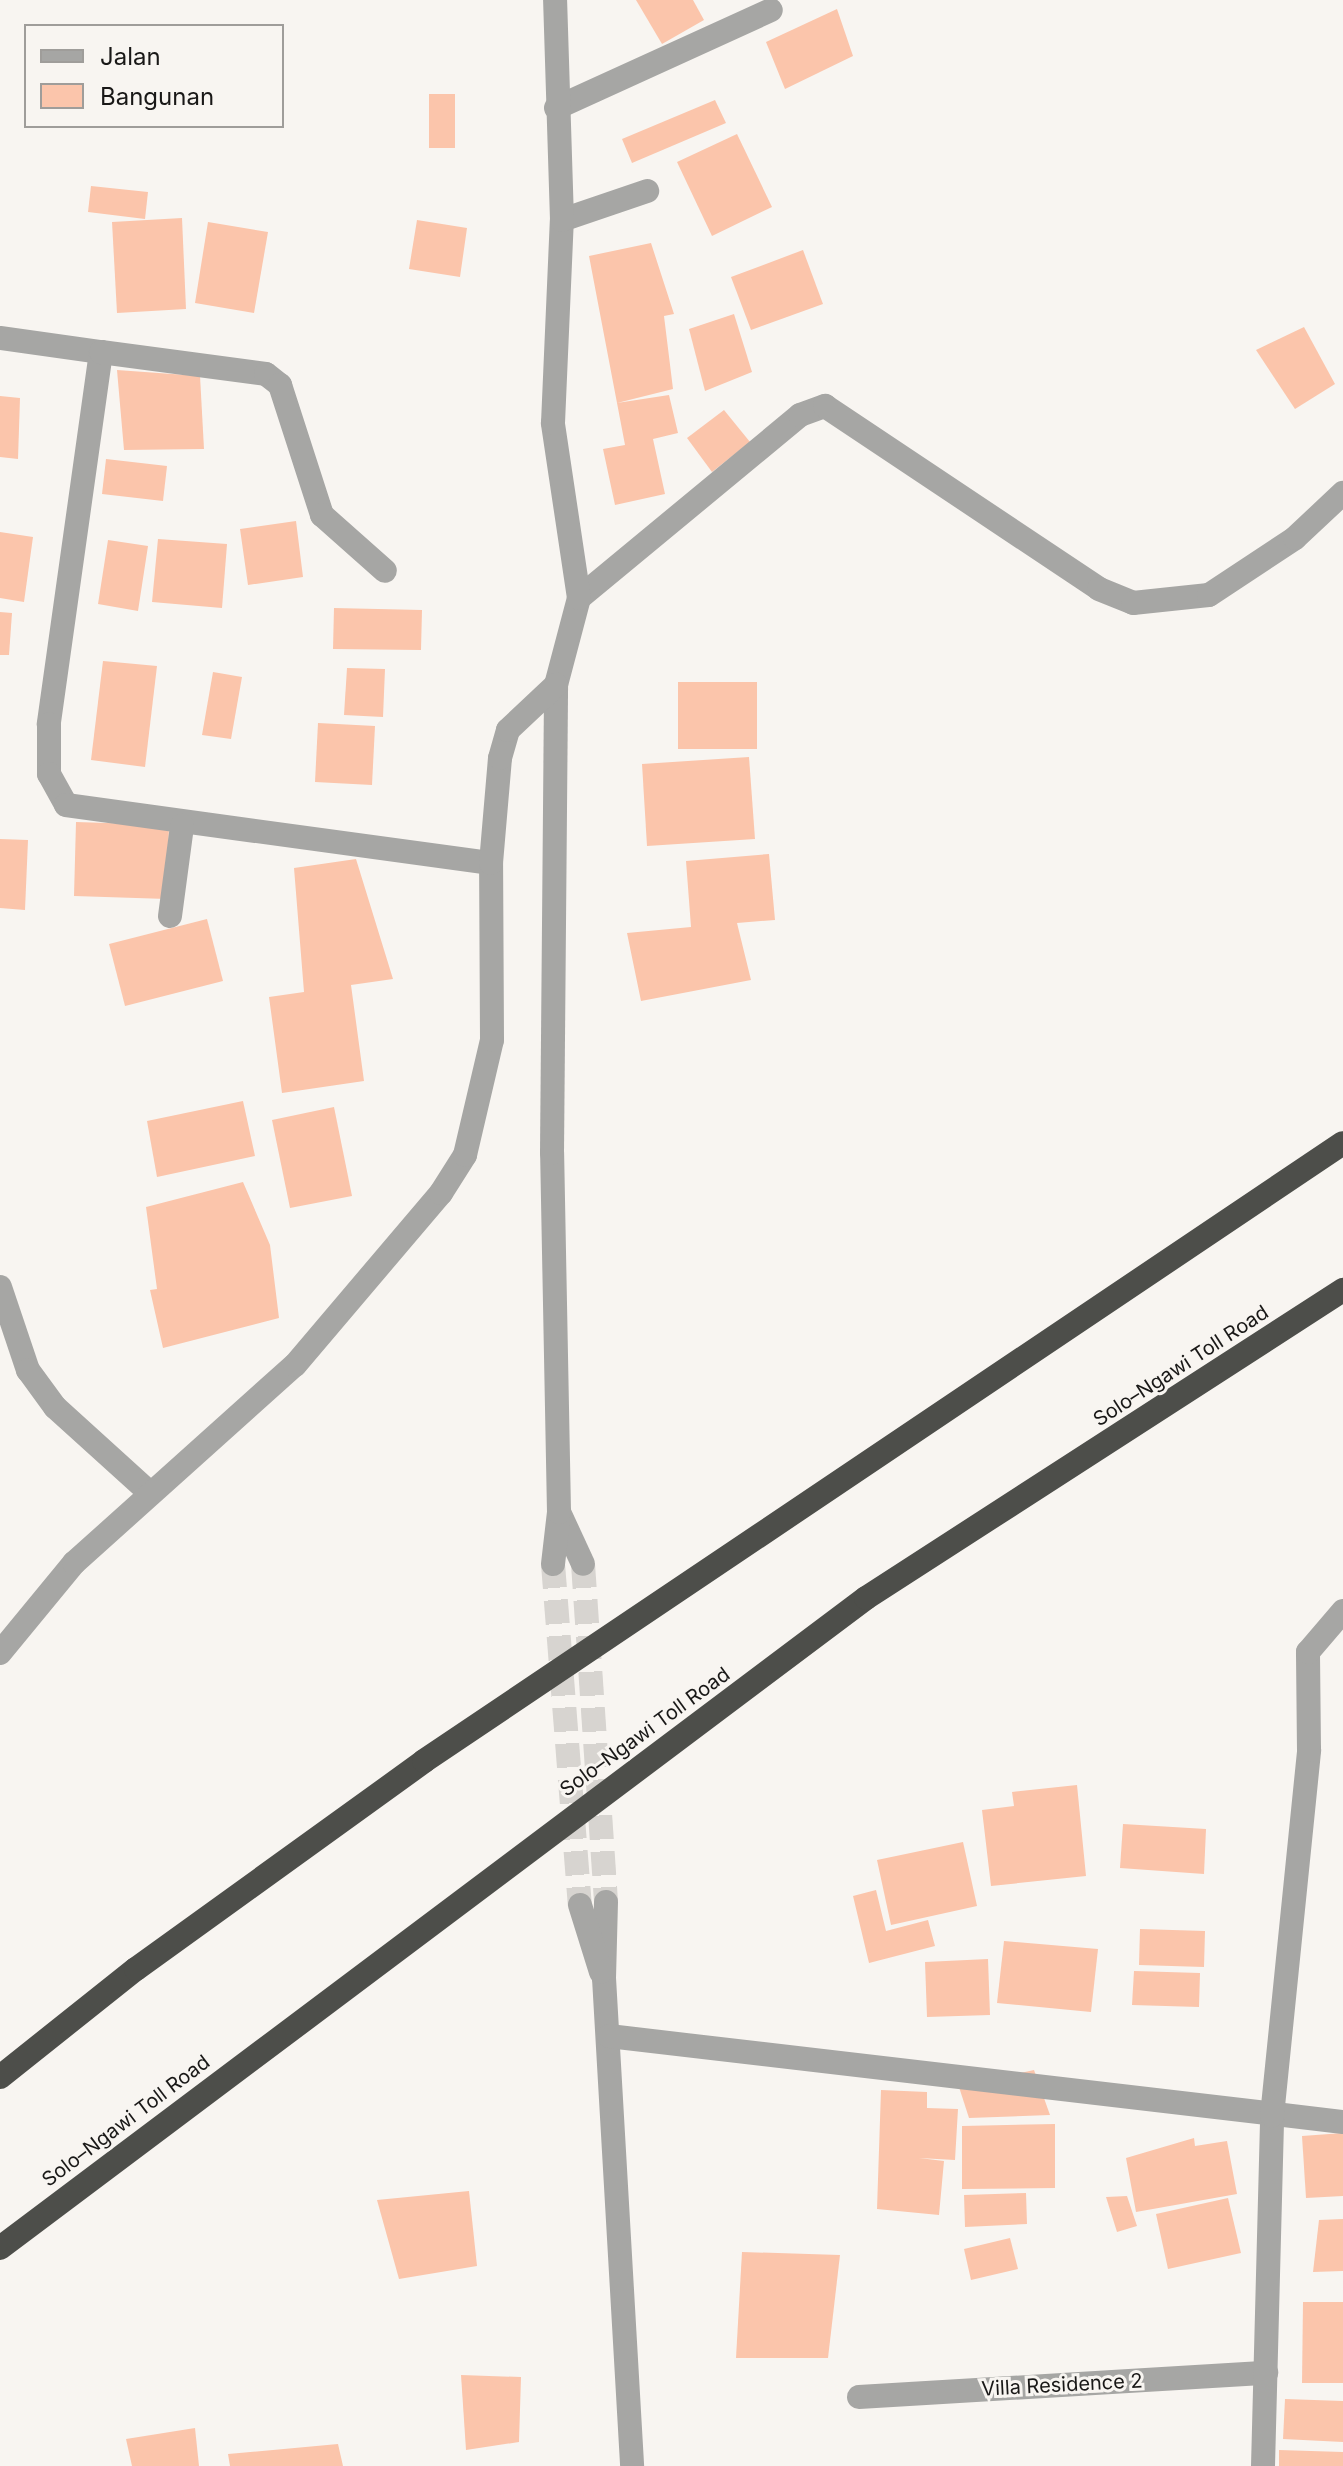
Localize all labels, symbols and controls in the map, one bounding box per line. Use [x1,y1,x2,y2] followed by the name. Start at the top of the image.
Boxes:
[24,24,284,128] legend
[100,42,161,71] text: Jalan
[100,82,214,111] text: Bangunan
[1089,1300,1273,1432] street label: Solo–Ngawi Toll Road
[555,1662,735,1802] street label: Solo–Ngawi Toll Road
[37,2050,215,2192] street label: Solo–Ngawi Toll Road
[981,2369,1143,2401] street label: Villa Residence 2

